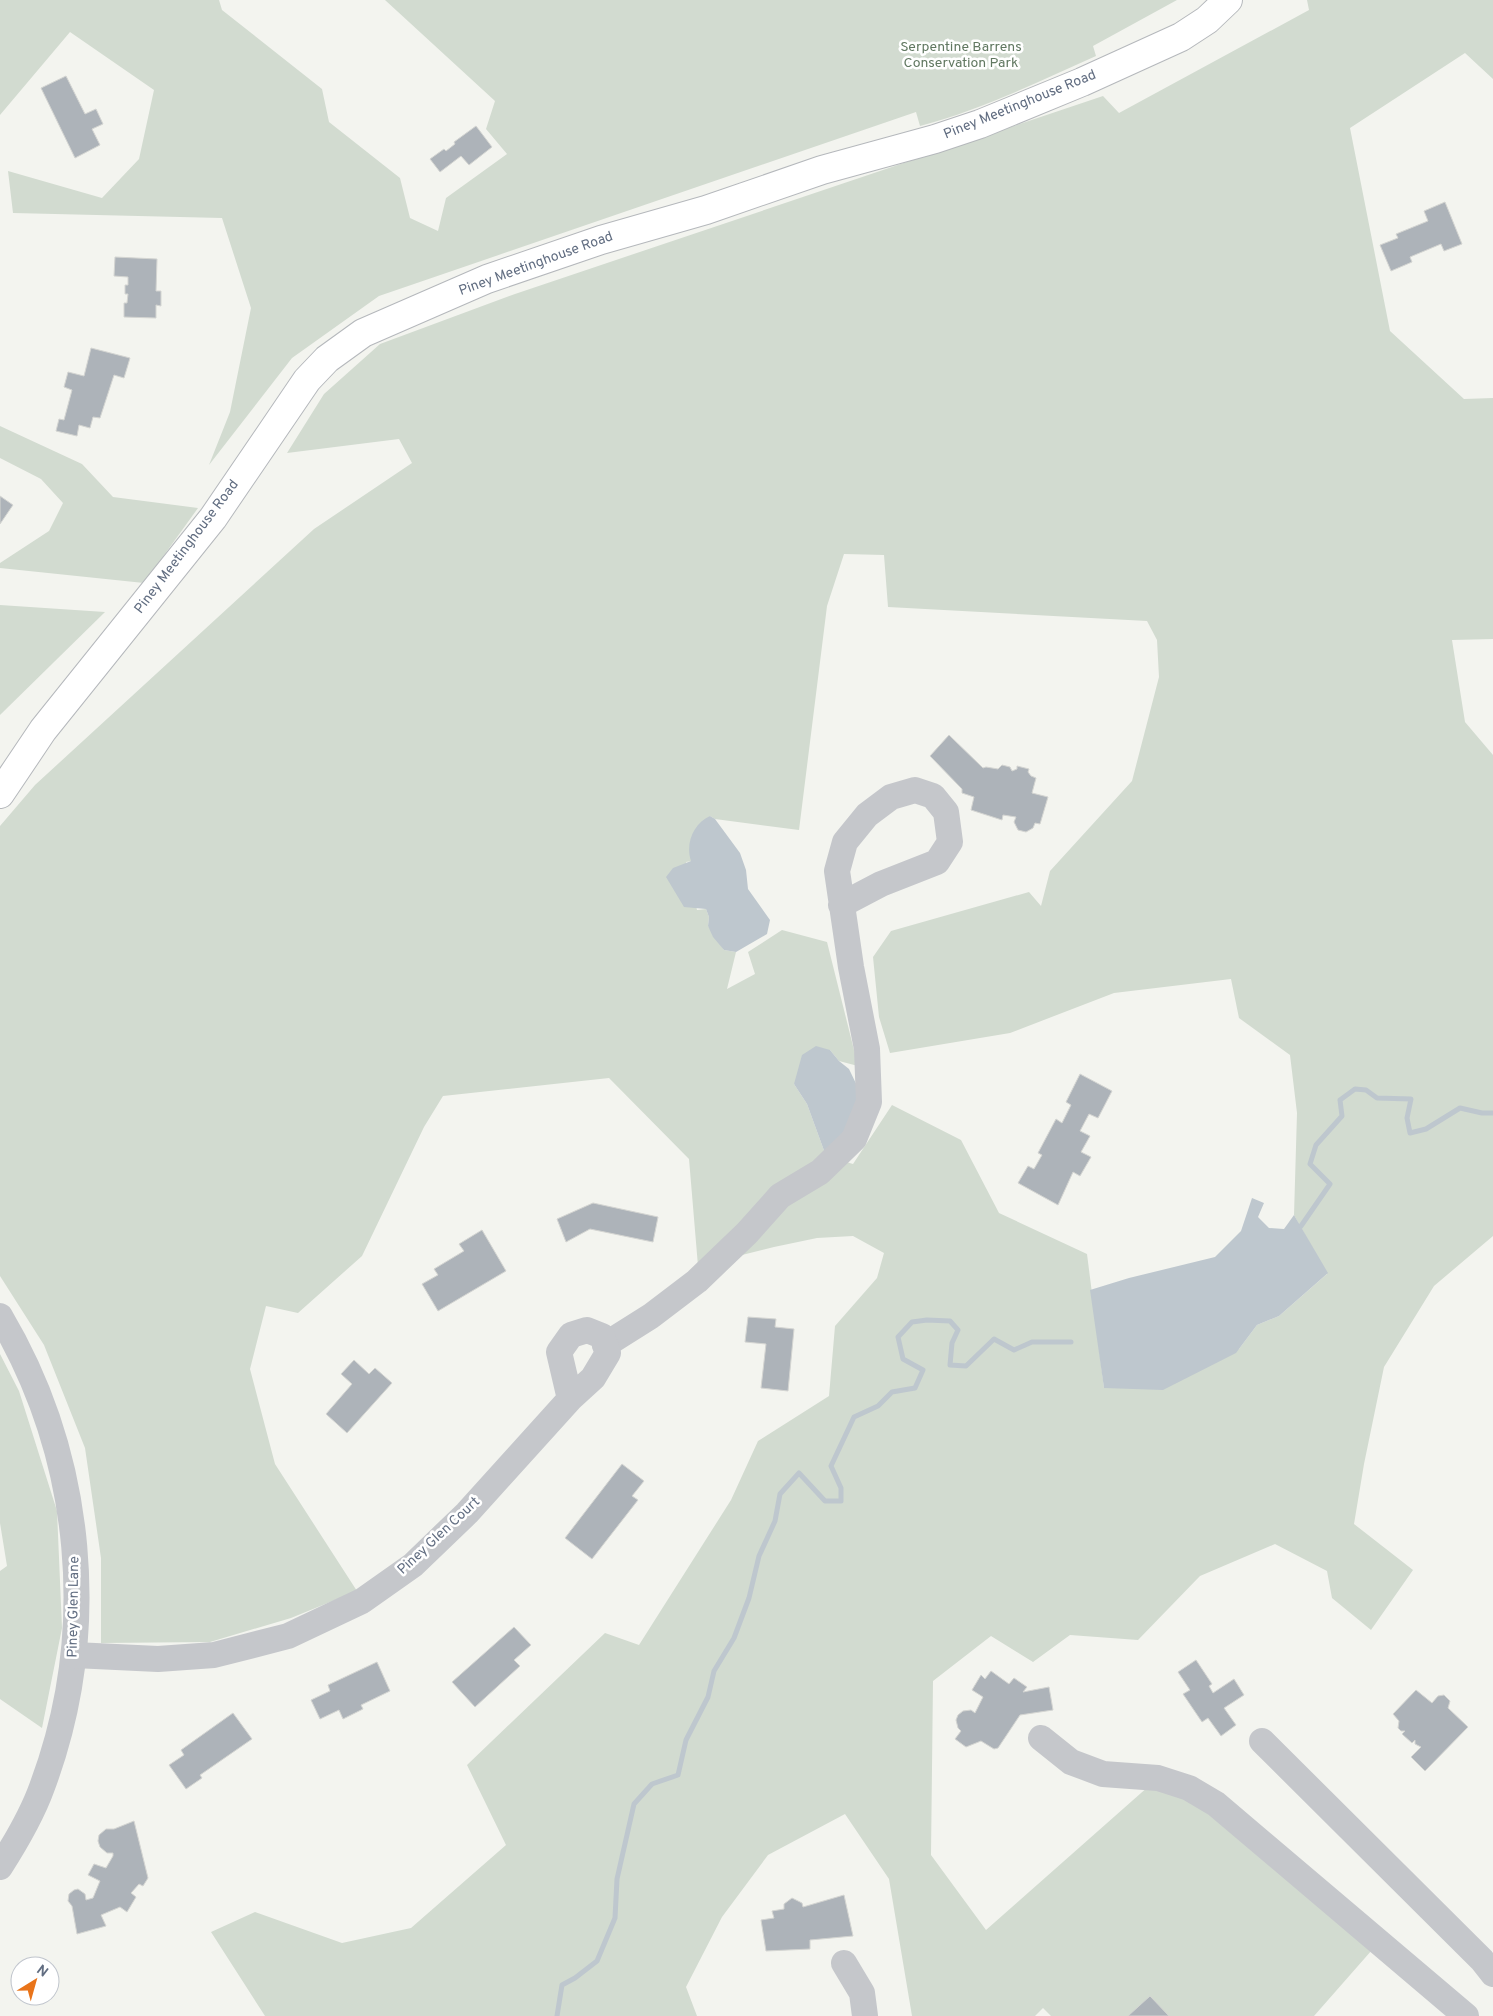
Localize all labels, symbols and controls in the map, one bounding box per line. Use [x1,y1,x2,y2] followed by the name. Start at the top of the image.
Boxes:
[900,39,1022,72] park label: Serpentine Barrens Conservation Park
[941,67,1099,143] street label: Piney Meetinghouse Road
[457,228,615,300] street label: Piney Meetinghouse Road
[131,477,243,617] street label: Piney Meetinghouse Road
[394,1493,484,1579] street label: Piney Glen Court
[65,1556,83,1658] street label: Piney Glen Lane
[10,1956,60,2006] north arrow
[33,1962,51,1982] text: N

